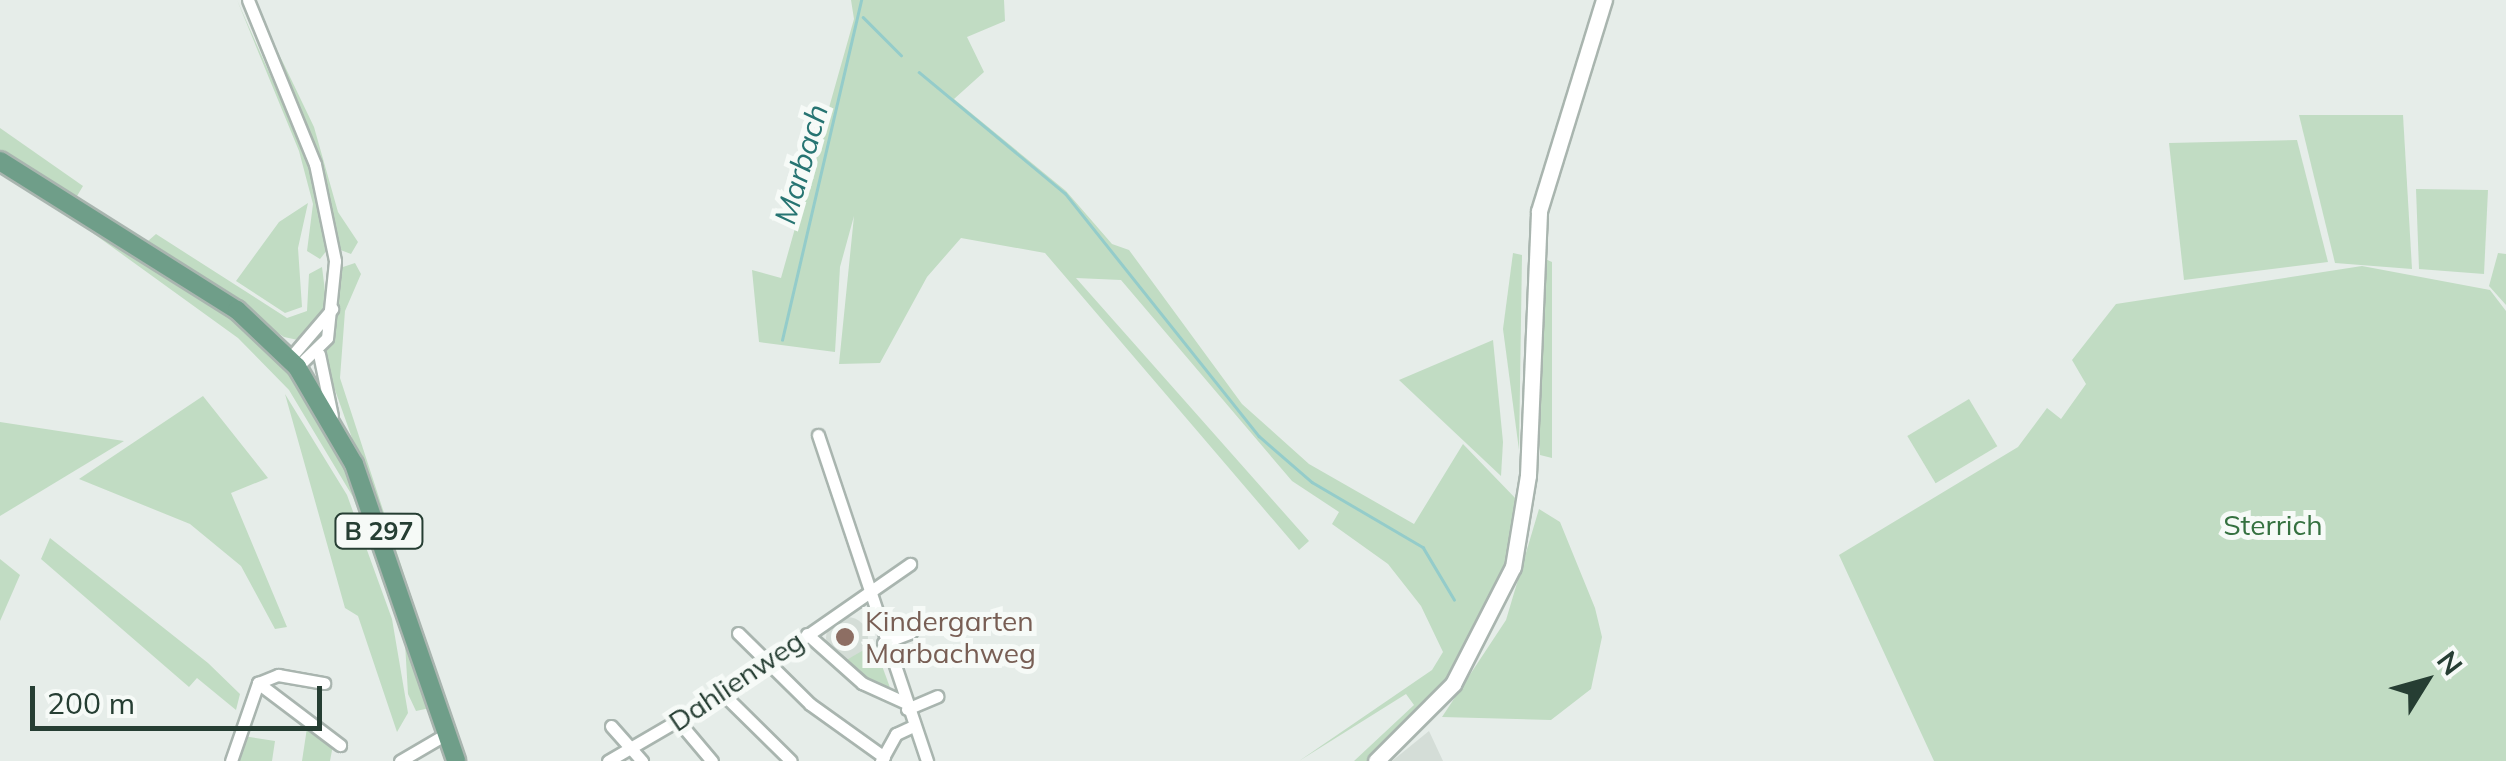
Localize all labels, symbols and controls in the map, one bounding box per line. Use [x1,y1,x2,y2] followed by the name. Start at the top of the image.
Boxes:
[767,100,835,228] water label: Marbach
[2223,508,2323,542] park label: Sterrich
[334,511,424,551] road number: B 297
[865,604,1036,670] place label: Kindergarten Marbachweg
[662,624,810,738] street label: Dahlienweg
[834,626,856,648] marker: Kindergarten Marbachweg
[2376,631,2476,731] north arrow
[2430,644,2471,682] text: N
[35,666,328,728] scale bar
[47,684,135,722] text: 200 m

